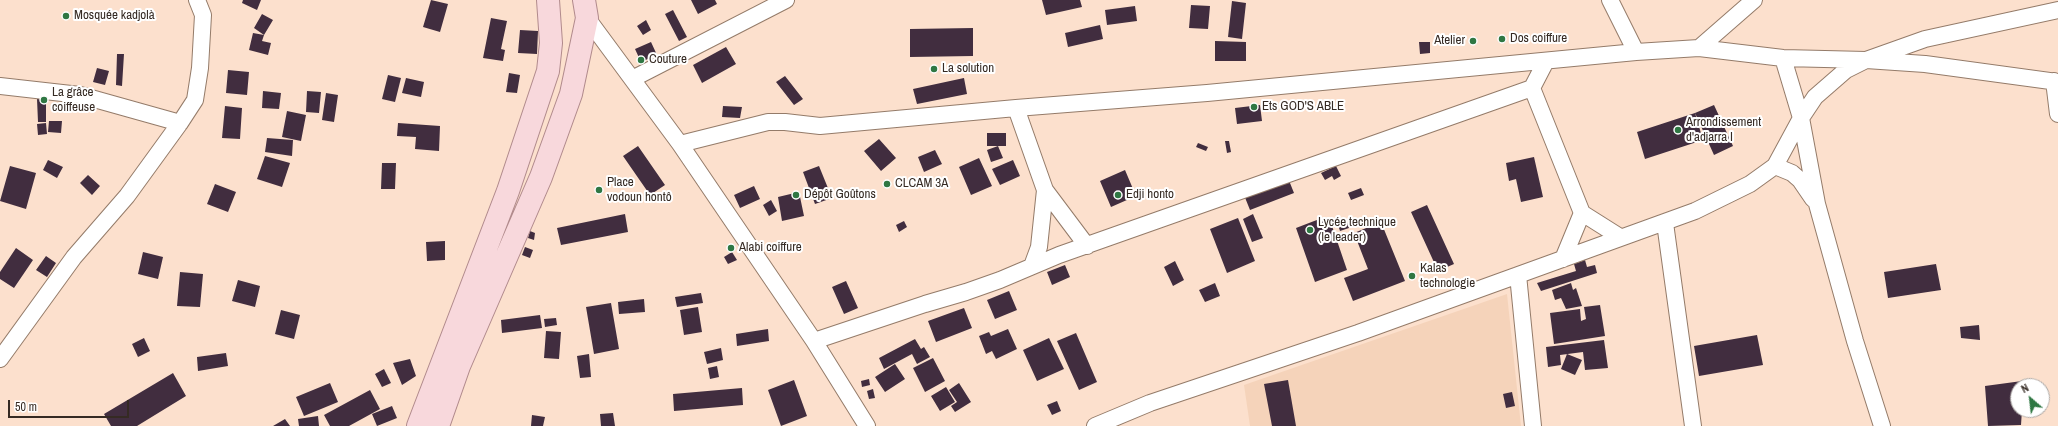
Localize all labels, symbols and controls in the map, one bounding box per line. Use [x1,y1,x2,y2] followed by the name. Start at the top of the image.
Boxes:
[74,8,155,24] place label: Mosquée kadjolà
[61,11,71,21] marker: Mosquée kadjolà
[1510,31,1567,47] place label: Dos coiffure
[1434,33,1465,49] place label: Atelier
[1497,34,1507,44] marker: Dos coiffure
[1468,36,1478,46] marker: Atelier
[649,52,687,68] place label: Couture
[636,55,646,65] marker: Couture
[942,61,994,77] place label: La solution
[929,64,939,74] marker: La solution
[52,85,95,116] place label: La grâce coiffeuse
[39,95,49,105] marker: La grâce coiffeuse
[1262,99,1344,115] place label: Ets GOD'S ABLE
[1249,102,1259,112] marker: Ets GOD'S ABLE
[1686,115,1761,146] place label: Arrondissement d'adjarra I
[1673,125,1683,135] marker: Arrondissement d'adjarra I
[607,175,672,206] place label: Place vodoun hontô
[895,176,948,192] place label: CLCAM 3A
[882,179,892,189] marker: CLCAM 3A
[594,185,604,195] marker: Place vodoun hontô
[804,187,876,203] place label: Dépôt Goûtons
[1126,187,1174,203] place label: Edji honto
[791,190,801,200] marker: Dépôt Goûtons
[1113,190,1123,200] marker: Edji honto
[1318,215,1396,246] place label: Lycée technique (le leader)
[1305,225,1315,235] marker: Lycée technique (le leader)
[739,240,802,256] place label: Alabi coiffure
[726,243,736,253] marker: Alabi coiffure
[1420,261,1475,292] place label: Kalas technologie
[1407,271,1417,281] marker: Kalas technologie
[2010,378,2050,418] north arrow
[2019,381,2031,396] text: N
[10,392,131,418] scale bar
[15,399,37,415] text: 50 m

